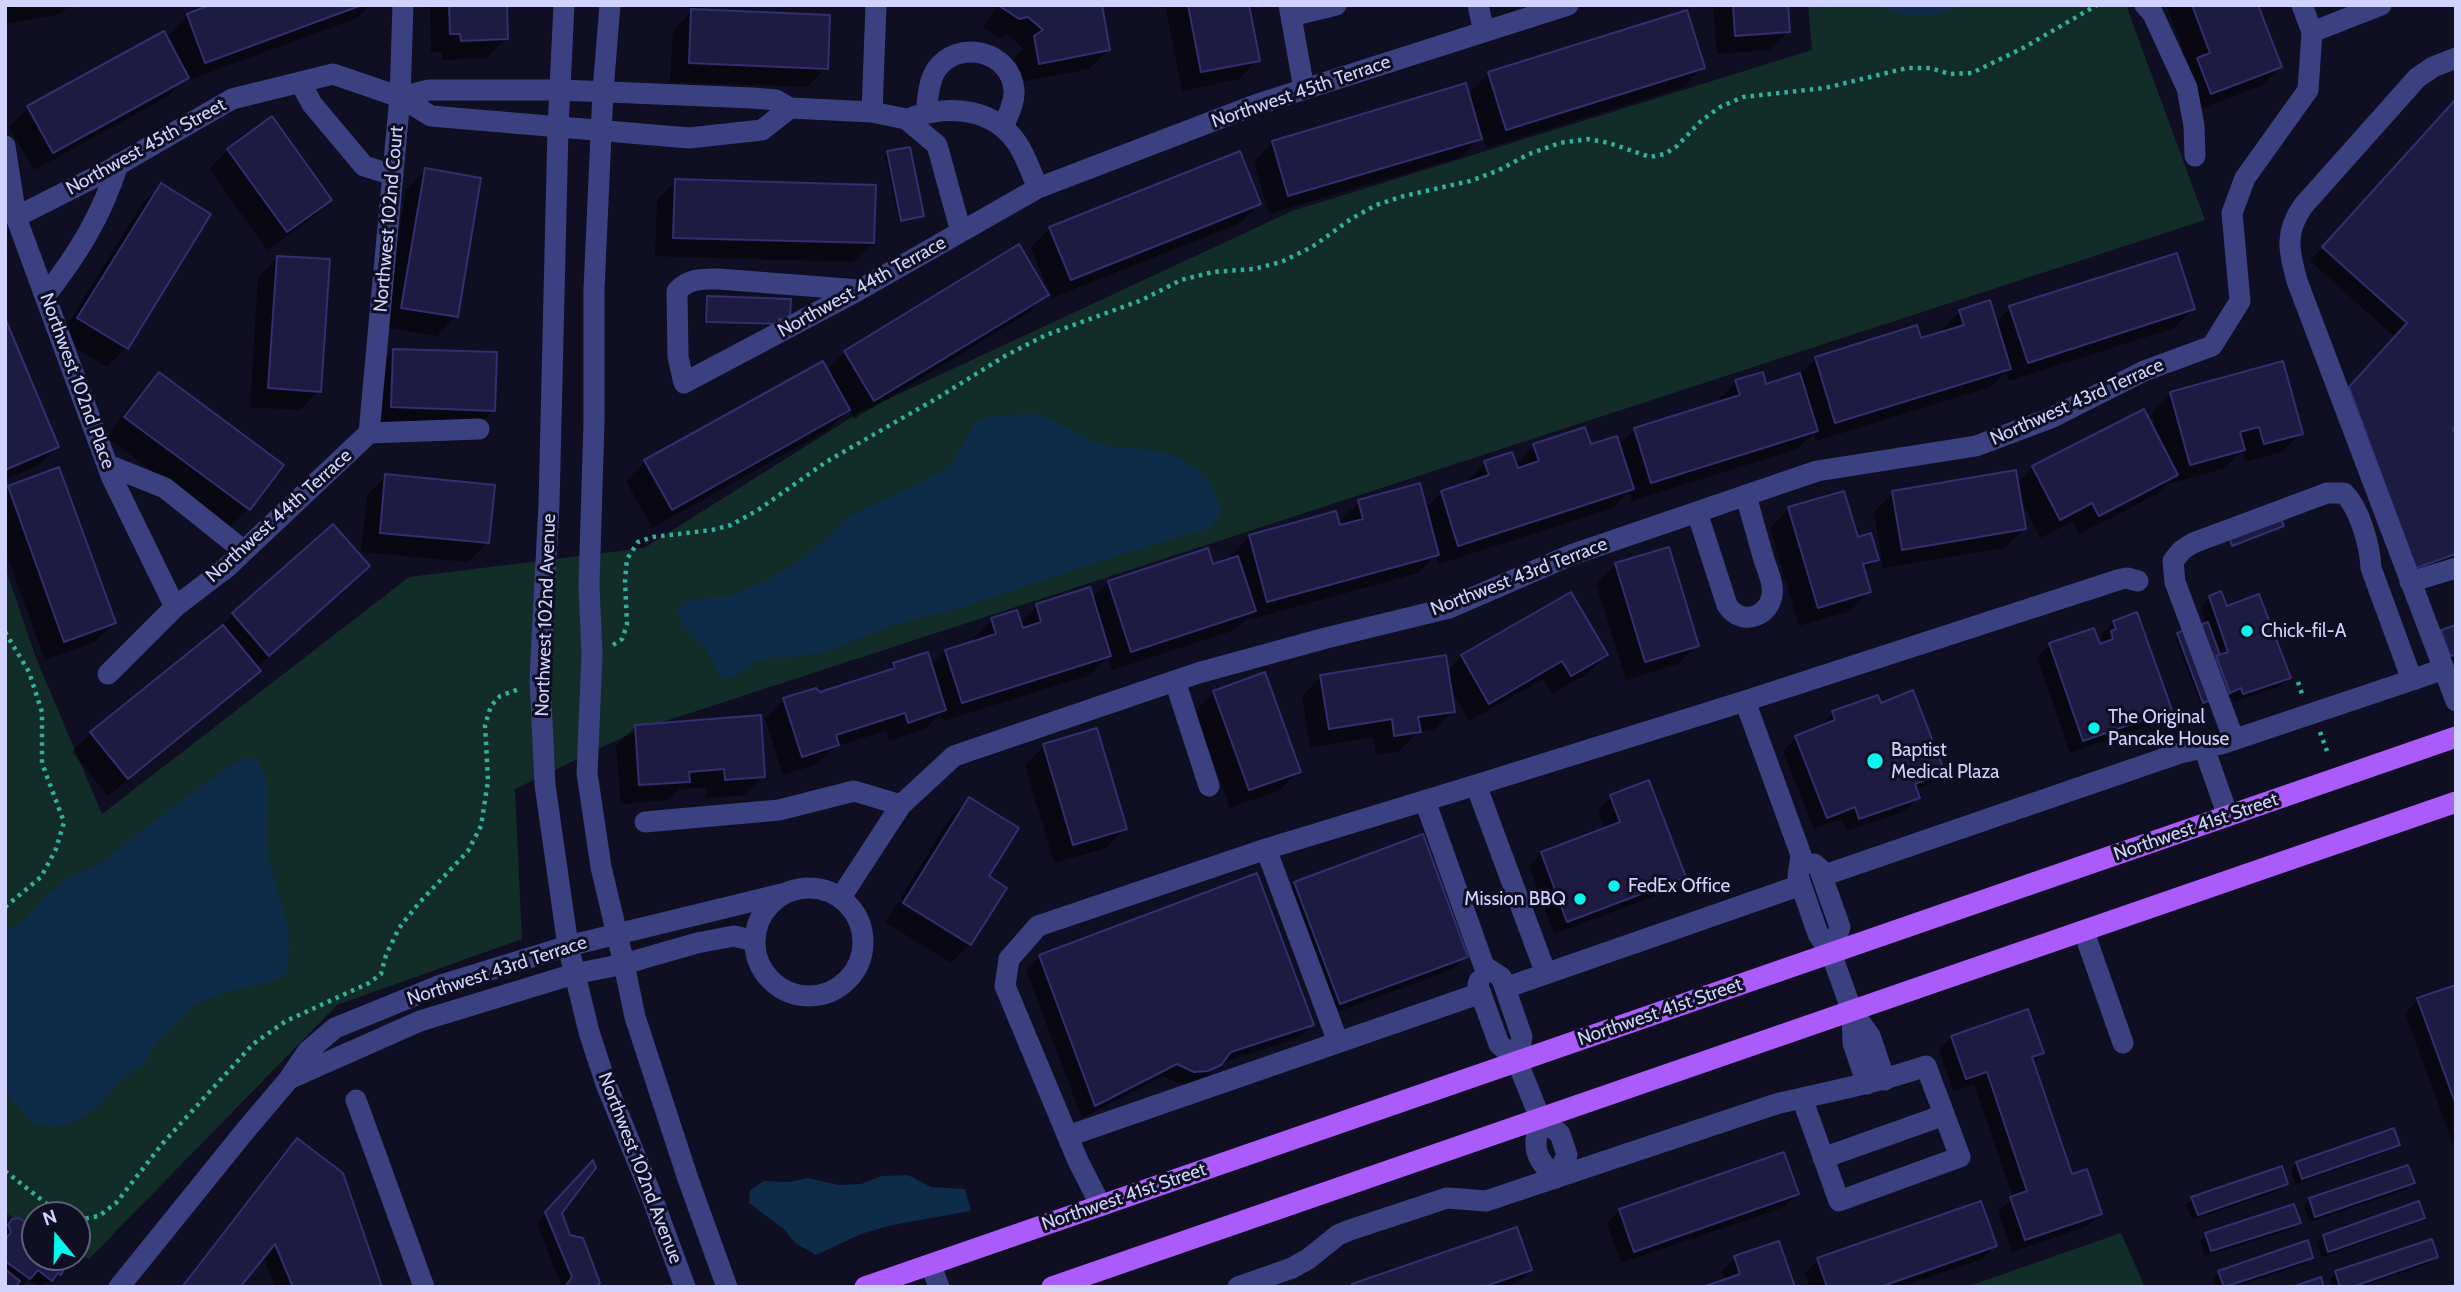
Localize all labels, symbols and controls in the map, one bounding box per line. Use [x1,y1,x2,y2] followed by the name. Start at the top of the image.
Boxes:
[1208,51,1394,133] street label: Northwest 45th Terrace
[62,94,230,200] street label: Northwest 45th Street
[369,125,409,313] street label: Northwest 102nd Court
[774,231,950,343] street label: Northwest 44th Terrace
[35,290,119,472] street label: Northwest 102nd Place
[1987,353,2167,451] street label: Northwest 43rd Terrace
[201,444,357,588] street label: Northwest 44th Terrace
[531,513,561,717] street label: Northwest 102nd Avenue
[1427,533,1611,621] street label: Northwest 43rd Terrace
[2261,620,2346,642] place label: Chick-fil-A
[2239,623,2255,639] marker: Chick-fil-A
[2108,706,2229,750] place label: The Original Pancake House
[2086,720,2102,736] marker: The Original Pancake House
[1891,739,1999,783] place label: Baptist Medical Plaza
[1865,751,1885,771] marker: Baptist Medical Plaza
[2111,788,2281,866] street label: Northwest 41st Street
[1628,875,1730,897] place label: FedEx Office
[1606,878,1622,894] marker: FedEx Office
[1464,888,1566,910] place label: Mission BBQ
[1572,891,1588,907] marker: Mission BBQ
[404,931,590,1011] street label: Northwest 43rd Terrace
[1575,973,1745,1051] street label: Northwest 41st Street
[593,1069,687,1267] street label: Northwest 102nd Avenue
[1039,1158,1209,1236] street label: Northwest 41st Street
[21,1201,91,1271] north arrow
[40,1205,60,1231] text: N

